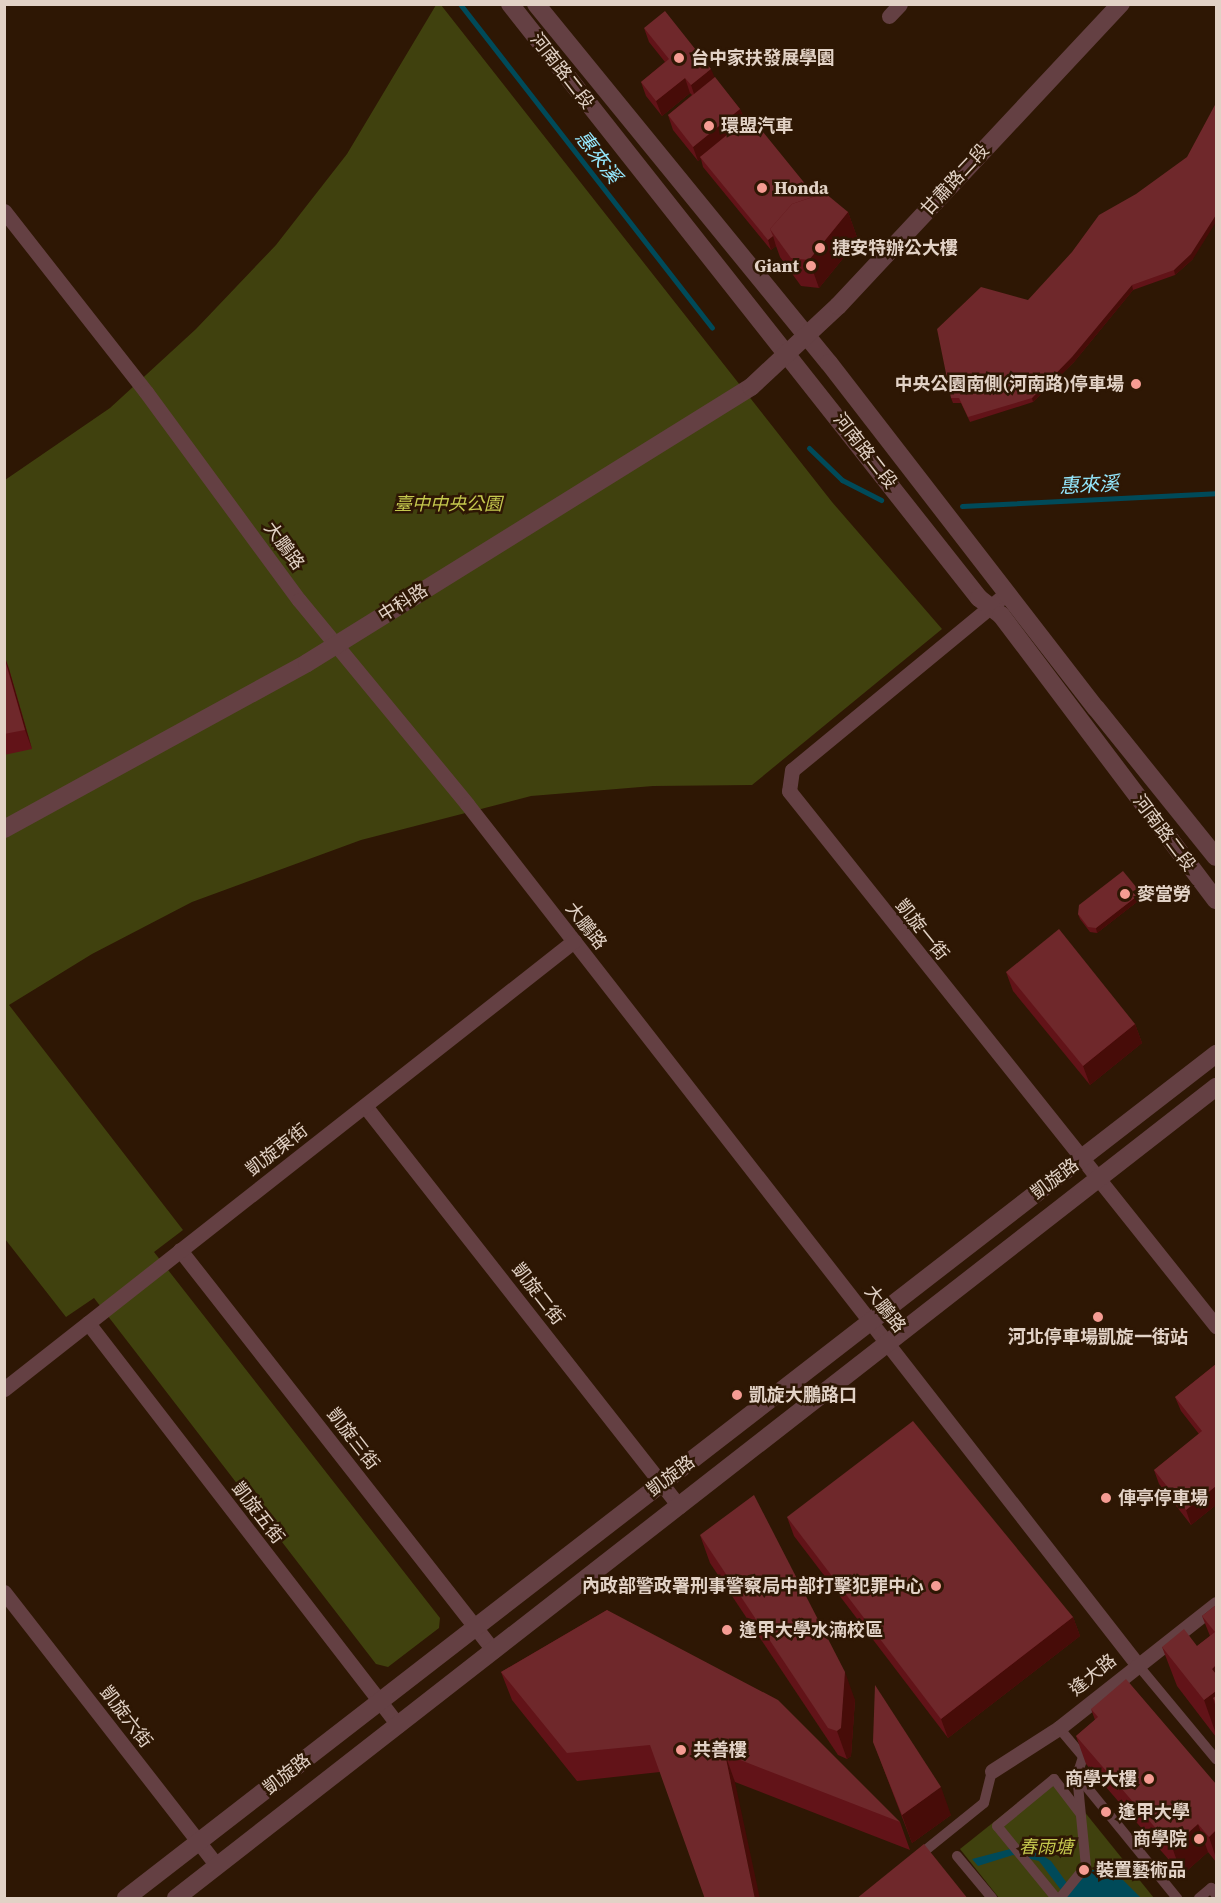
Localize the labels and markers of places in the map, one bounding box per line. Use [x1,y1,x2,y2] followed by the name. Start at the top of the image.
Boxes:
[691,47,835,69] place label: 台中家扶發展學園
[672,51,686,65] marker: 台中家扶發展學園
[721,115,793,137] place label: 環盟汽車
[702,119,716,133] marker: 環盟汽車
[774,177,829,199] place label: Honda
[755,181,769,195] marker: Honda
[832,237,958,259] place label: 捷安特辦公大樓
[813,241,827,255] marker: 捷安特辦公大樓
[754,255,799,277] place label: Giant
[804,259,818,273] marker: Giant
[894,373,1124,395] place label: 中央公園南側(河南路)停車場
[1129,377,1143,391] marker: 中央公園南側(河南路)停車場
[1137,883,1191,905] place label: 麥當勞
[1118,887,1132,901] marker: 麥當勞
[1091,1310,1105,1324] marker: 河北停車場凱旋一街站
[1008,1326,1188,1348] place label: 河北停車場凱旋一街站
[749,1384,857,1406] place label: 凱旋大鵬路口
[730,1388,744,1402] marker: 凱旋大鵬路口
[1118,1487,1208,1509] place label: 俥亭停車場
[1099,1491,1113,1505] marker: 俥亭停車場
[582,1575,924,1597] place label: 內政部警政署刑事警察局中部打擊犯罪中心
[929,1579,943,1593] marker: 內政部警政署刑事警察局中部打擊犯罪中心
[739,1619,883,1641] place label: 逢甲大學水湳校區
[720,1623,734,1637] marker: 逢甲大學水湳校區
[693,1739,747,1761] place label: 共善樓
[674,1743,688,1757] marker: 共善樓
[1065,1768,1137,1790] place label: 商學大樓
[1142,1772,1156,1786] marker: 商學大樓
[1118,1801,1190,1823] place label: 逢甲大學
[1099,1805,1113,1819] marker: 逢甲大學
[1133,1828,1187,1850] place label: 商學院
[1192,1832,1206,1846] marker: 商學院
[1096,1859,1186,1881] place label: 裝置藝術品
[1077,1863,1091,1877] marker: 裝置藝術品

